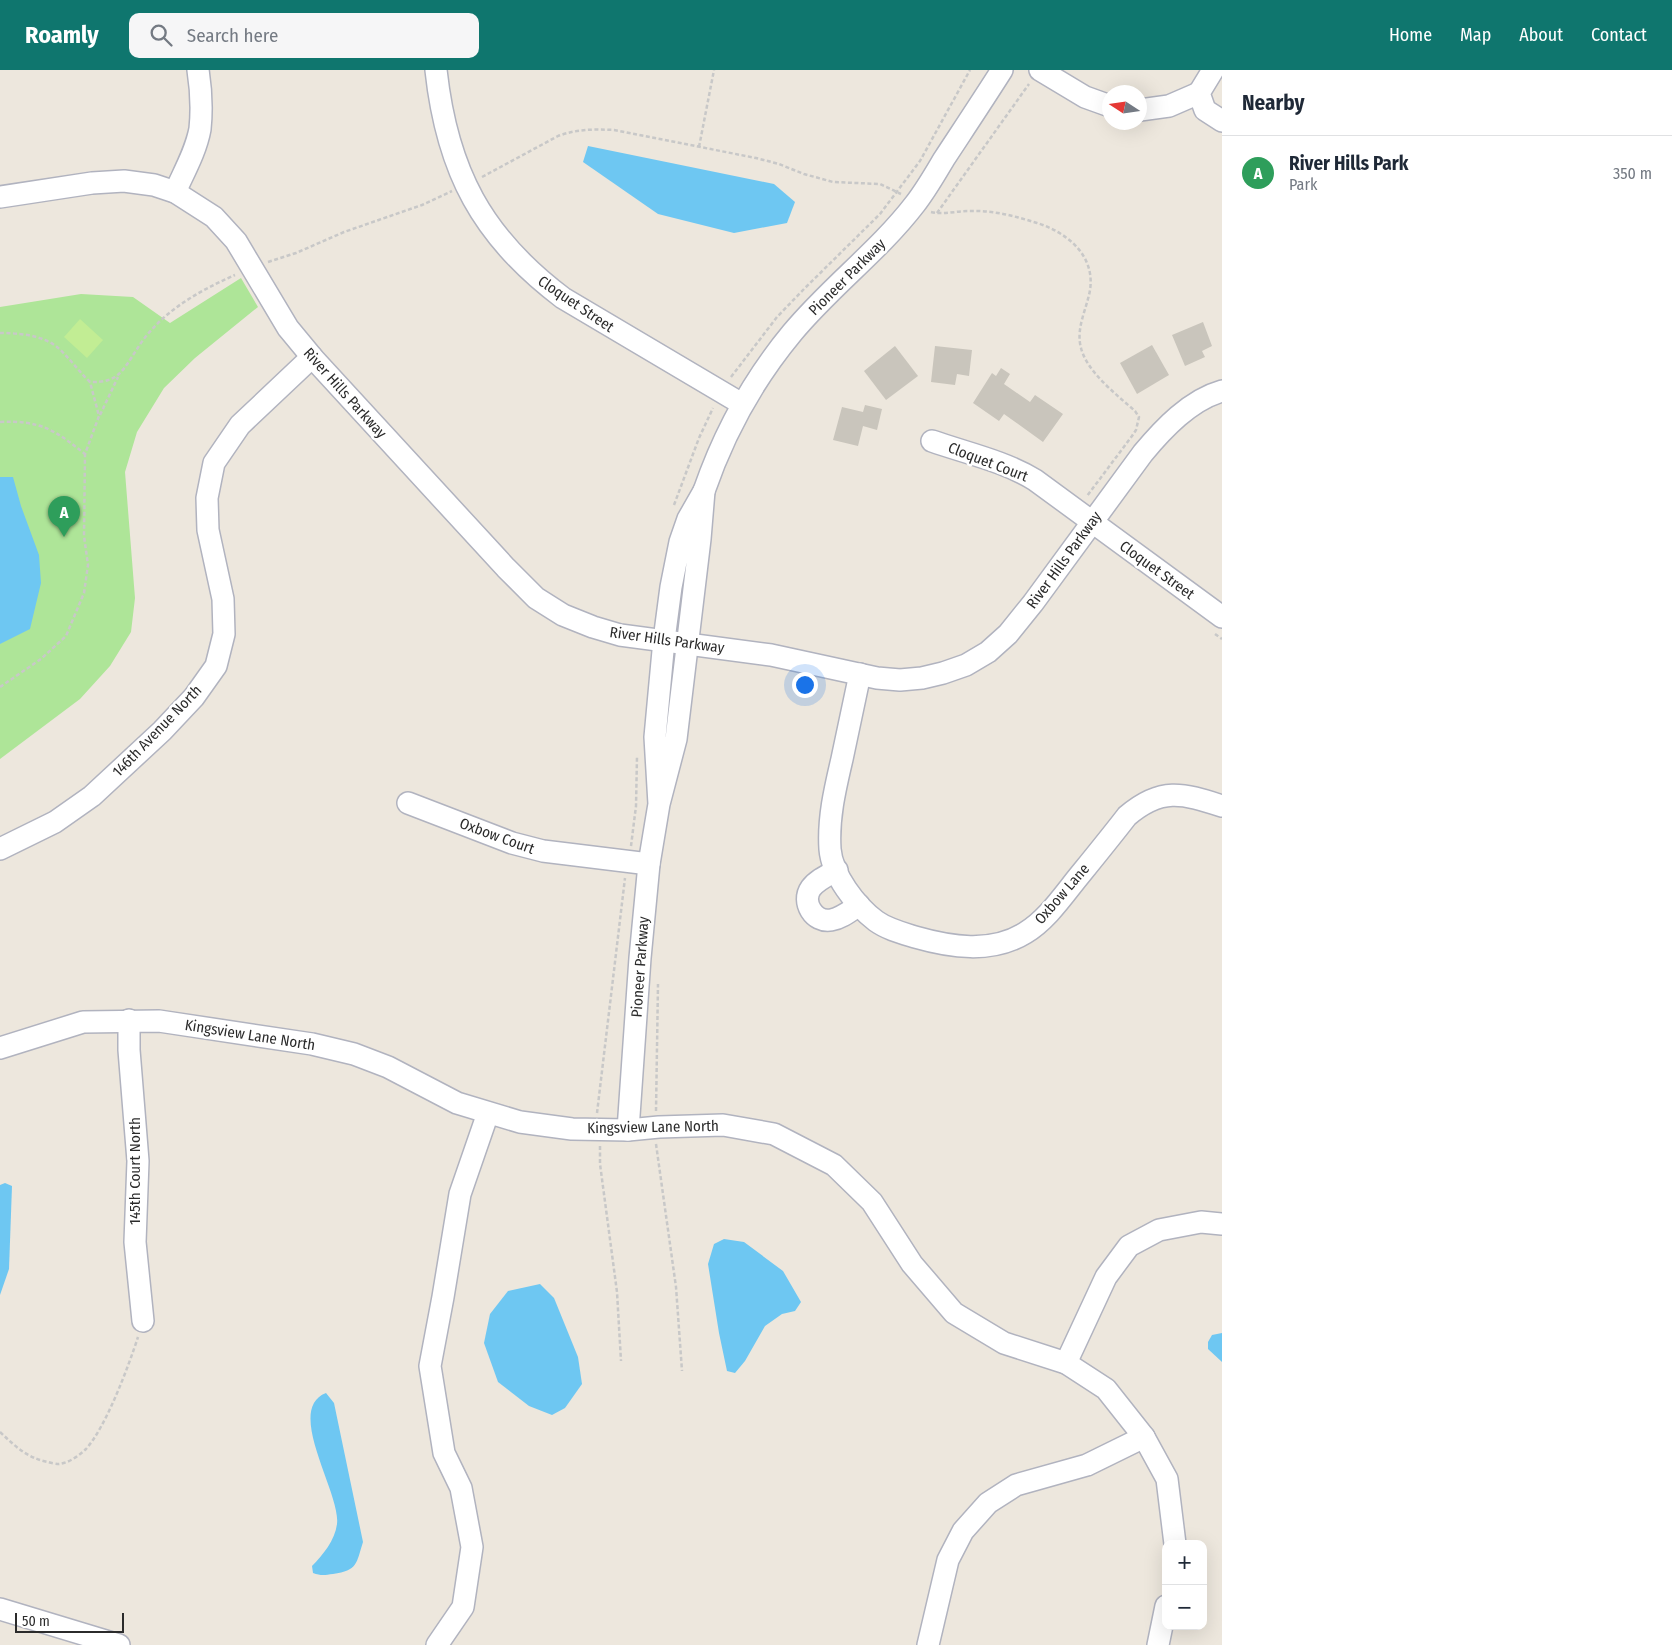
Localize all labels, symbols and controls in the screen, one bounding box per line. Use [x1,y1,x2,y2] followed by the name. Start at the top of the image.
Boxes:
[129,13,479,58] search box
[25,21,99,49] text: Roamly
[147,21,175,49] icon: search
[187,24,278,47] text: Search here
[1389,24,1432,46] text: Home
[1460,24,1491,46] text: Map
[1519,24,1563,46] text: About
[1591,24,1647,46] text: Contact
[1102,85,1147,130] north arrow
[1242,90,1304,116] text: Nearby
[1289,152,1408,175] text: River Hills Park
[1254,164,1262,183] text: A
[1613,164,1652,183] text: 350 m
[1289,175,1317,194] text: Park
[805,235,889,319] street label: Pioneer Parkway
[535,272,618,336] street label: Cloquet Street
[300,344,391,442] street label: River Hills Parkway
[945,439,1031,486] street label: Cloquet Court
[48,496,80,537] pin: A
[1023,508,1105,612] street label: River Hills Parkway
[1116,537,1198,603] street label: Cloquet Street
[609,623,726,657] street label: River Hills Parkway
[792,672,818,698] your location
[109,681,205,781] street label: 146th Avenue North
[457,814,537,858] street label: Oxbow Court
[1031,860,1093,928] street label: Oxbow Lane
[627,916,653,1018] street label: Pioneer Parkway
[184,1016,316,1054] street label: Kingsview Lane North
[126,1117,144,1225] street label: 145th Court North
[587,1117,719,1137] street label: Kingsview Lane North
[1162,1540,1207,1630] map controls
[1162,1540,1207,1585] button: +
[1162,1585,1207,1630] button: −
[15,1610,124,1633] scale bar
[22,1613,50,1630] text: 50 m

